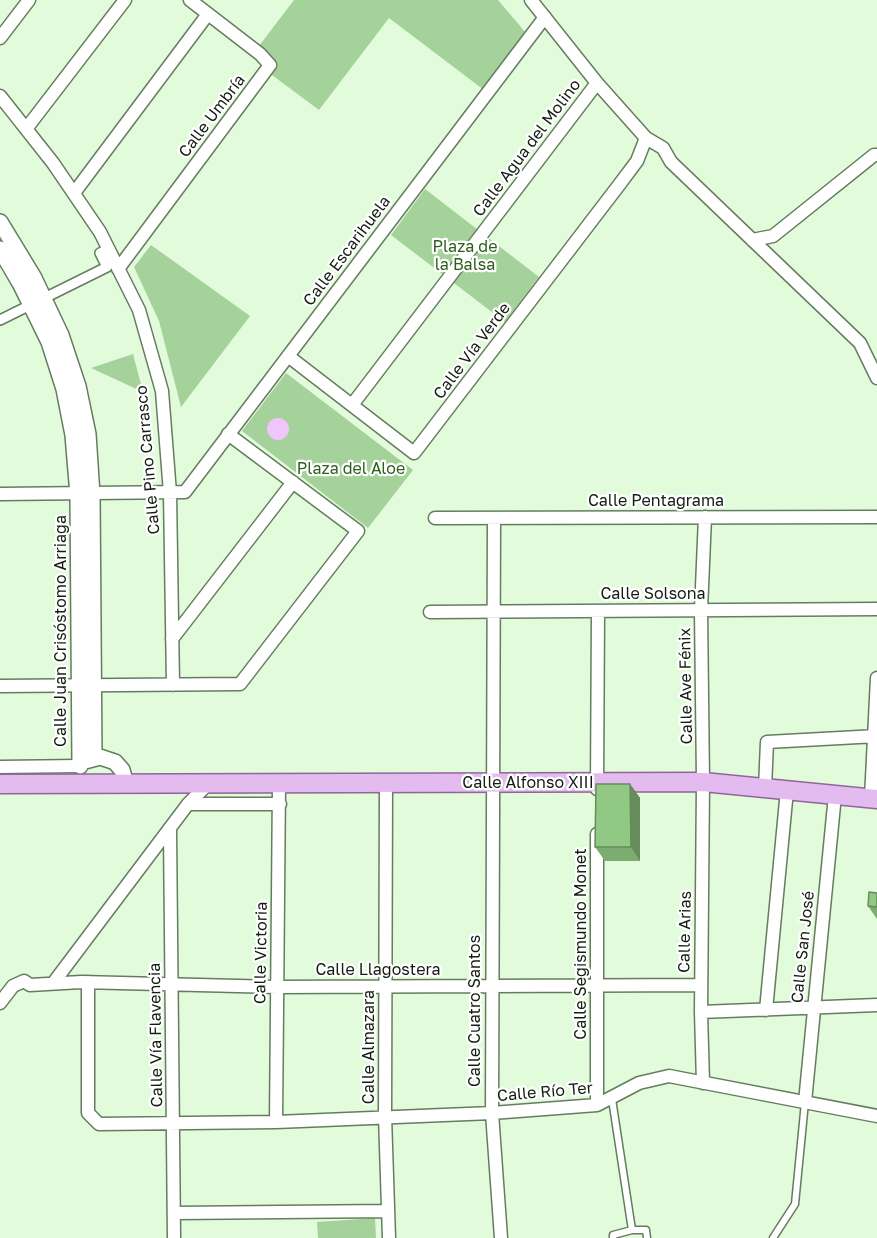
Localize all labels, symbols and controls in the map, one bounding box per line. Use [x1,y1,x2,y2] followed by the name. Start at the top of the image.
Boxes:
[175,71,249,161] street label: Calle Umbría
[469,76,585,220] street label: Calle Agua del Molino
[299,192,395,310] street label: Calle Escarihuela
[433,237,497,275] park label: Plaza de la Balsa
[430,299,514,403] street label: Calle Vía Verde
[132,385,164,535] street label: Calle Pino Carrasco
[297,459,405,479] park label: Plaza del Aloe
[588,491,724,511] street label: Calle Pentagrama
[51,515,71,747] street label: Calle Juan Crisóstomo Arriaga
[600,584,706,604] street label: Calle Solsona
[675,628,697,744] street label: Calle Ave Fénix
[462,773,594,793] street label: Calle Alfonso XIII
[571,848,591,1040] street label: Calle Segismundo Monet
[788,890,818,1004] street label: Calle San José
[675,891,695,973] street label: Calle Arias
[251,902,271,1004] street label: Calle Victoria
[465,935,485,1087] street label: Calle Cuatro Santos
[315,960,441,980] street label: Calle Llagostera
[145,963,167,1107] street label: Calle Vía Flavencia
[359,990,379,1104] street label: Calle Almazara
[496,1078,594,1106] street label: Calle Río Ter

